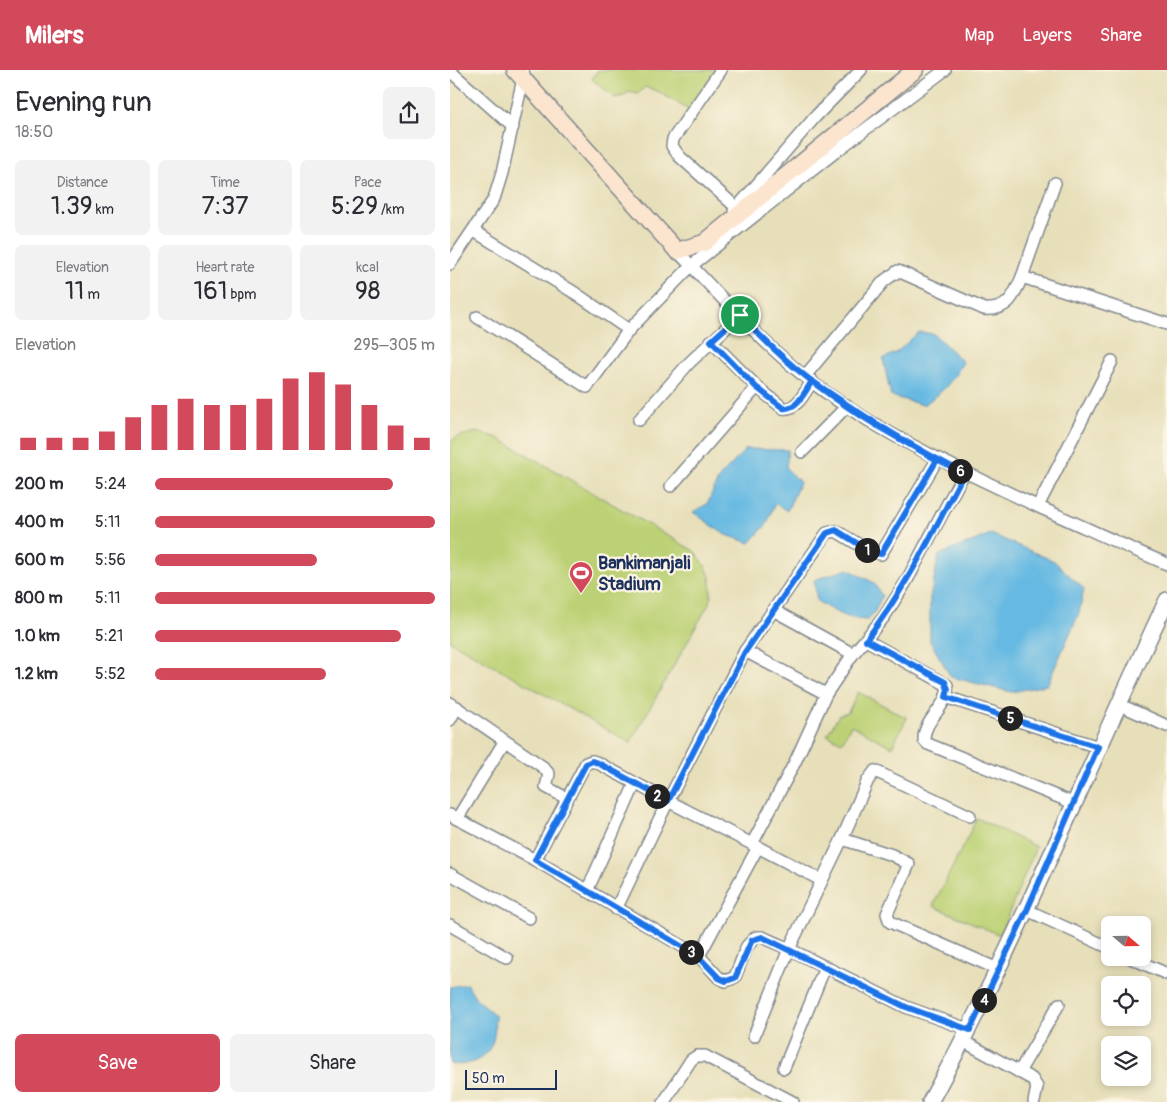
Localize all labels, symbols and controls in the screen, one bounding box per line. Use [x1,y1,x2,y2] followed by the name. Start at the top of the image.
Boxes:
[25,21,83,50] text: Milers
[965,24,994,47] text: Map
[1022,24,1072,47] text: Layers
[1100,24,1142,47] text: Share
[15,85,152,120] text: Evening run
[383,87,435,139] button: share
[15,122,53,142] text: 18:50
[57,174,108,191] text: Distance
[210,174,240,191] text: Time
[354,174,382,191] text: Pace
[51,191,93,222] text: 1.39
[201,191,249,222] text: 7:37
[331,191,378,222] text: 5:29
[93,201,114,218] text: km
[378,201,404,218] text: /km
[56,259,109,276] text: Elevation
[195,259,255,276] text: Heart rate
[356,259,379,276] text: kcal
[65,276,84,307] text: 11
[193,276,228,307] text: 161
[355,276,380,307] text: 98
[84,286,100,303] text: m
[228,286,257,303] text: bpm
[719,294,761,336] pin
[726,301,754,329] icon: arrive
[15,335,76,355] text: Elevation
[354,335,435,355] text: 295–305 m
[948,458,972,484] pin: 6
[956,463,965,480] text: 6
[15,474,63,494] text: 200 m
[95,474,126,494] text: 5:24
[15,512,64,532] text: 400 m
[95,512,120,532] text: 5:11
[854,538,880,562] pin: 1
[865,542,870,559] text: 1
[15,550,64,570] text: 600 m
[95,550,126,570] text: 5:56
[598,552,690,596] place label: Bankimanjali Stadium
[568,560,594,594] sports icon: Bankimanjali Stadium
[15,588,63,608] text: 800 m
[95,588,120,608] text: 5:11
[15,626,60,646] text: 1.0 km
[95,626,123,646] text: 5:21
[15,664,58,684] text: 1.2 km
[95,664,126,684] text: 5:52
[998,706,1022,730] pin: 5
[1007,710,1014,727] text: 5
[644,784,670,808] pin: 2
[654,788,661,805] text: 2
[1101,916,1151,966] north arrow
[1101,916,1151,1086] map controls
[678,940,704,964] pin: 3
[688,944,695,961] text: 3
[1101,976,1151,1026] button: locate
[972,988,996,1012] pin: 4
[980,992,989,1009] text: 4
[15,1034,220,1092] button: Save
[230,1034,435,1092] button: Share
[1101,1036,1151,1086] button: layers
[465,1067,558,1090] scale bar
[472,1070,505,1087] text: 50 m

